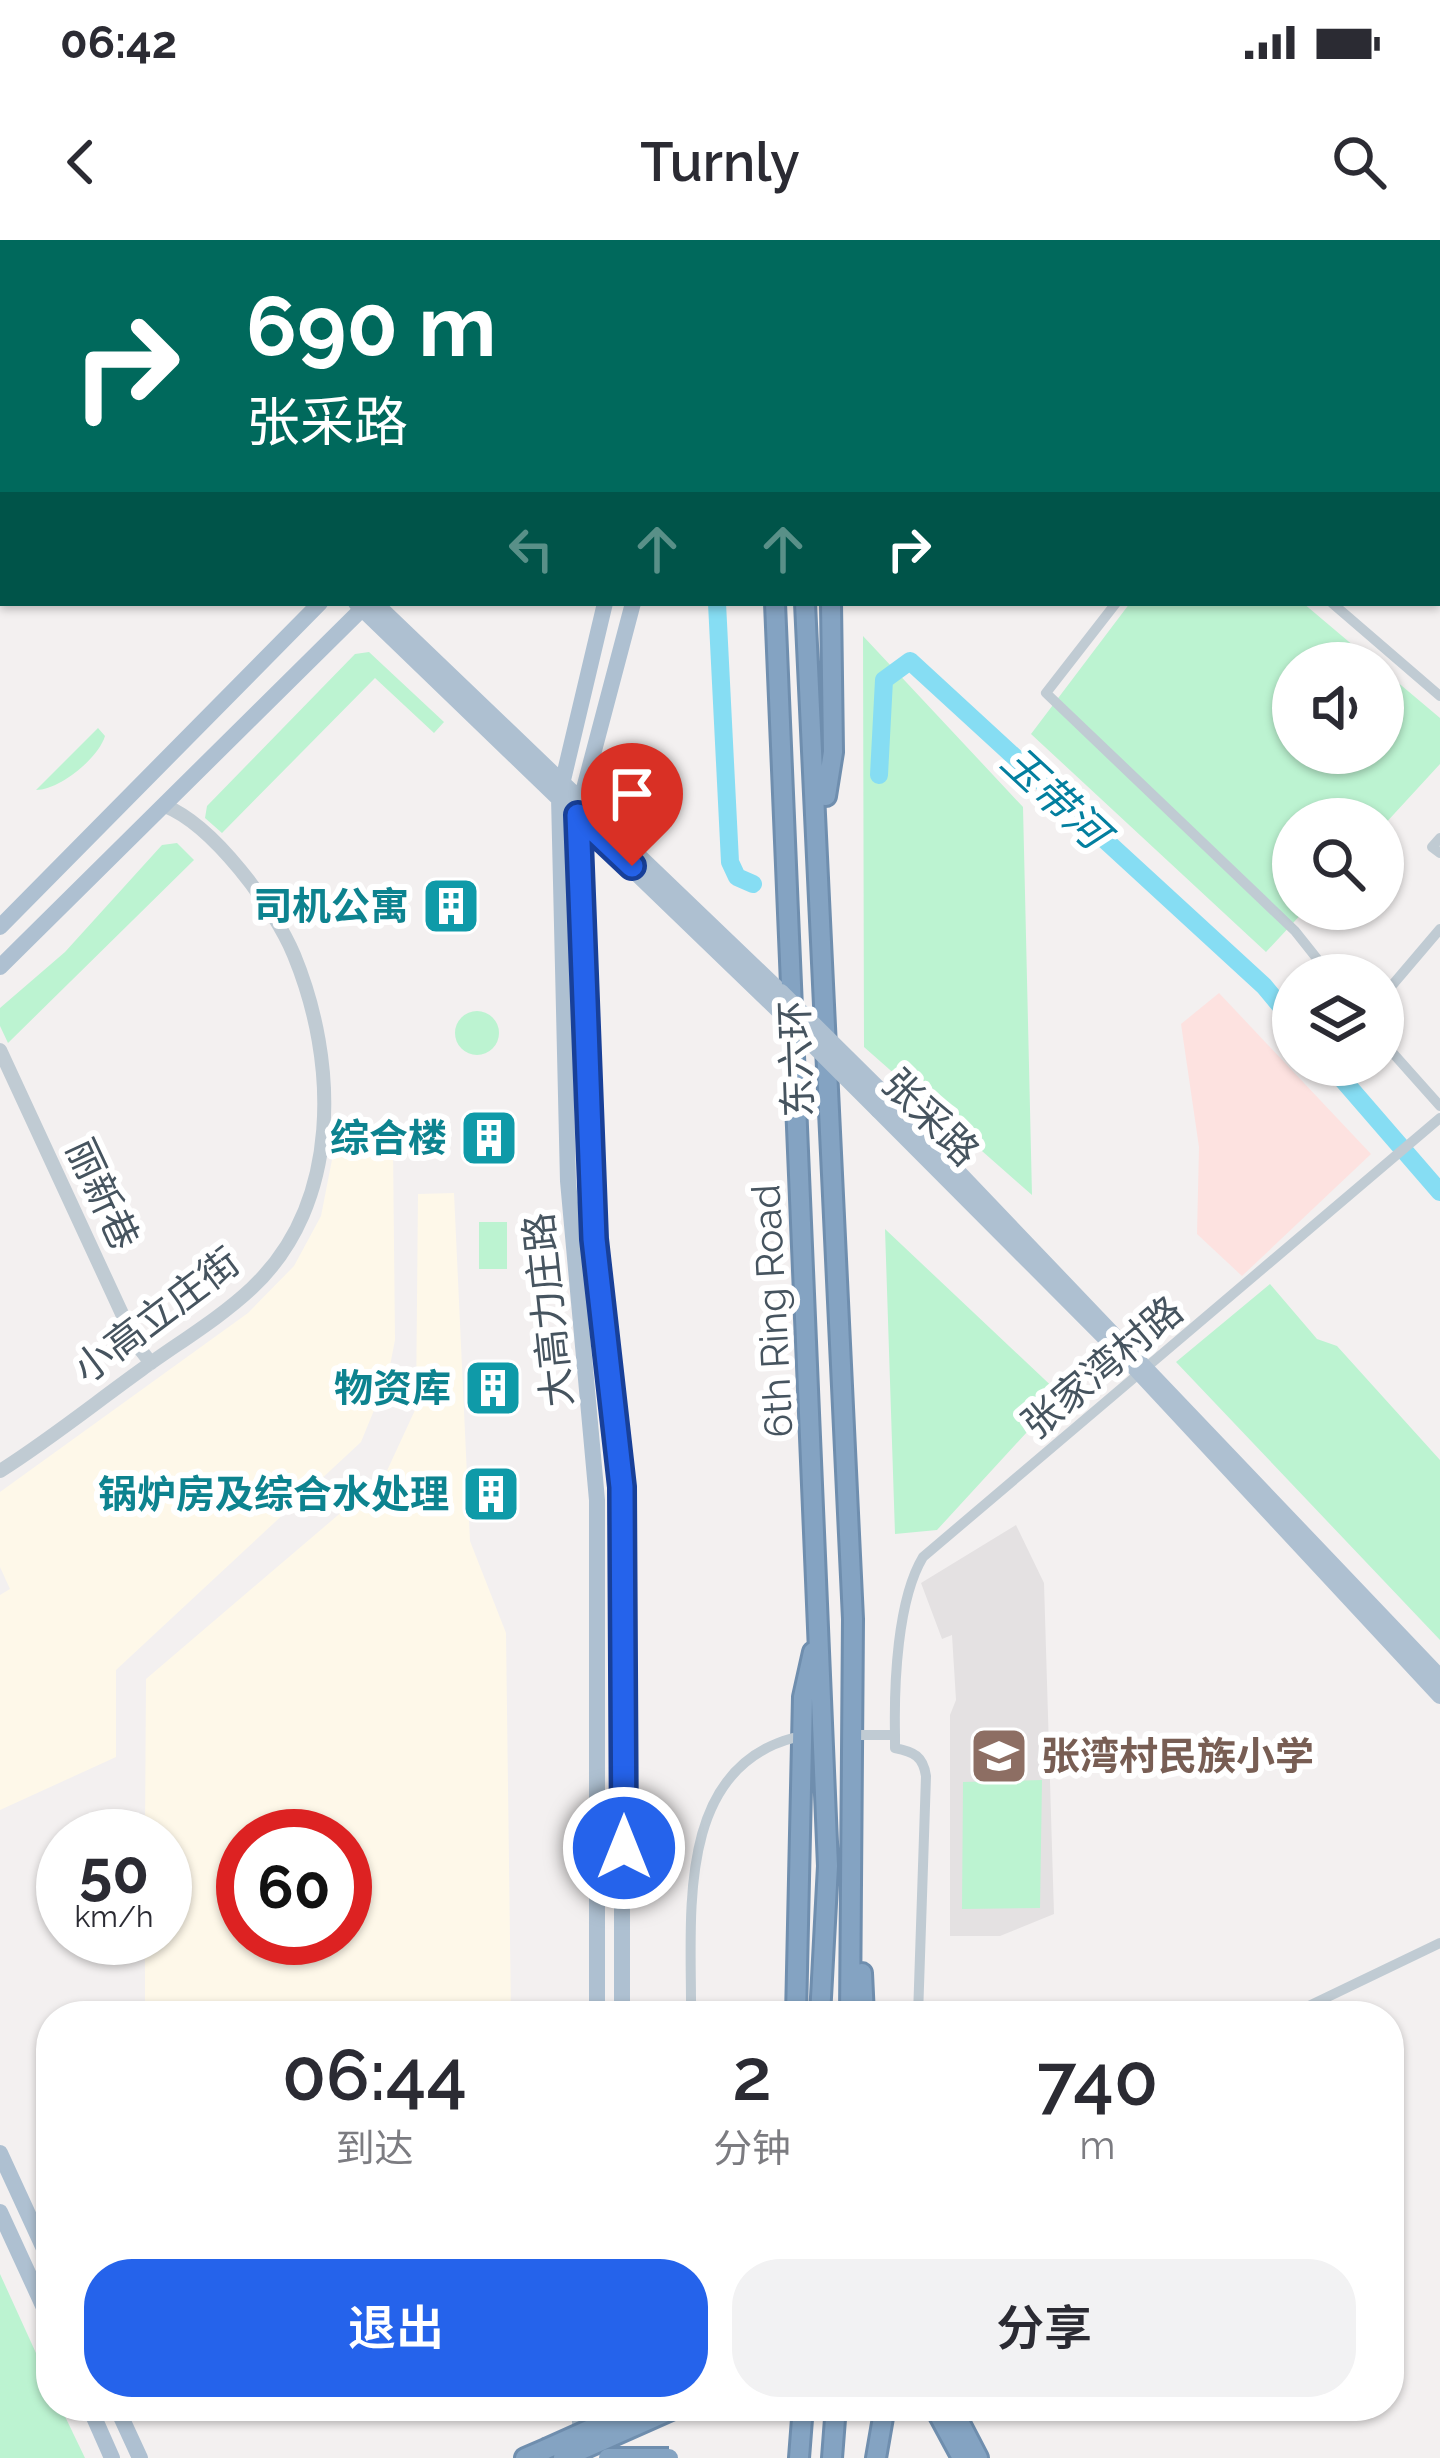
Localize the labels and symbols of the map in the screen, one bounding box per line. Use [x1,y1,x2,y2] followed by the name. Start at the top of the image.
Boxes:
[992,736,1123,863] water label: 玉带河
[581,743,683,866] pin
[420,875,482,937] building icon: 司机公寓
[253,883,409,929] place label: 司机公寓
[771,1000,821,1118] street label: 东六环
[873,1059,989,1175] street label: 张采路
[458,1107,520,1169] building icon: 综合楼
[330,1115,447,1161] place label: 综合楼
[57,1131,149,1257] street label: 丽新巷
[742,1183,802,1439] street label: 6th Ring Road
[515,1211,581,1409] street label: 大高力庄路
[64,1238,248,1392] street label: 小高立庄街
[1013,1287,1191,1447] street label: 张家湾村路
[462,1357,524,1419] building icon: 物资库
[334,1365,451,1411] place label: 物资库
[460,1463,522,1525] building icon: 锅炉房及综合水处理
[98,1471,449,1517] place label: 锅炉房及综合水处理
[968,1725,1030,1787] school or university icon: 张湾村民族小学
[1041,1733,1314,1779] place label: 张湾村民族小学
[561,1785,687,1911] position arrow
[216,1809,372,1965] speed limit sign: 60

